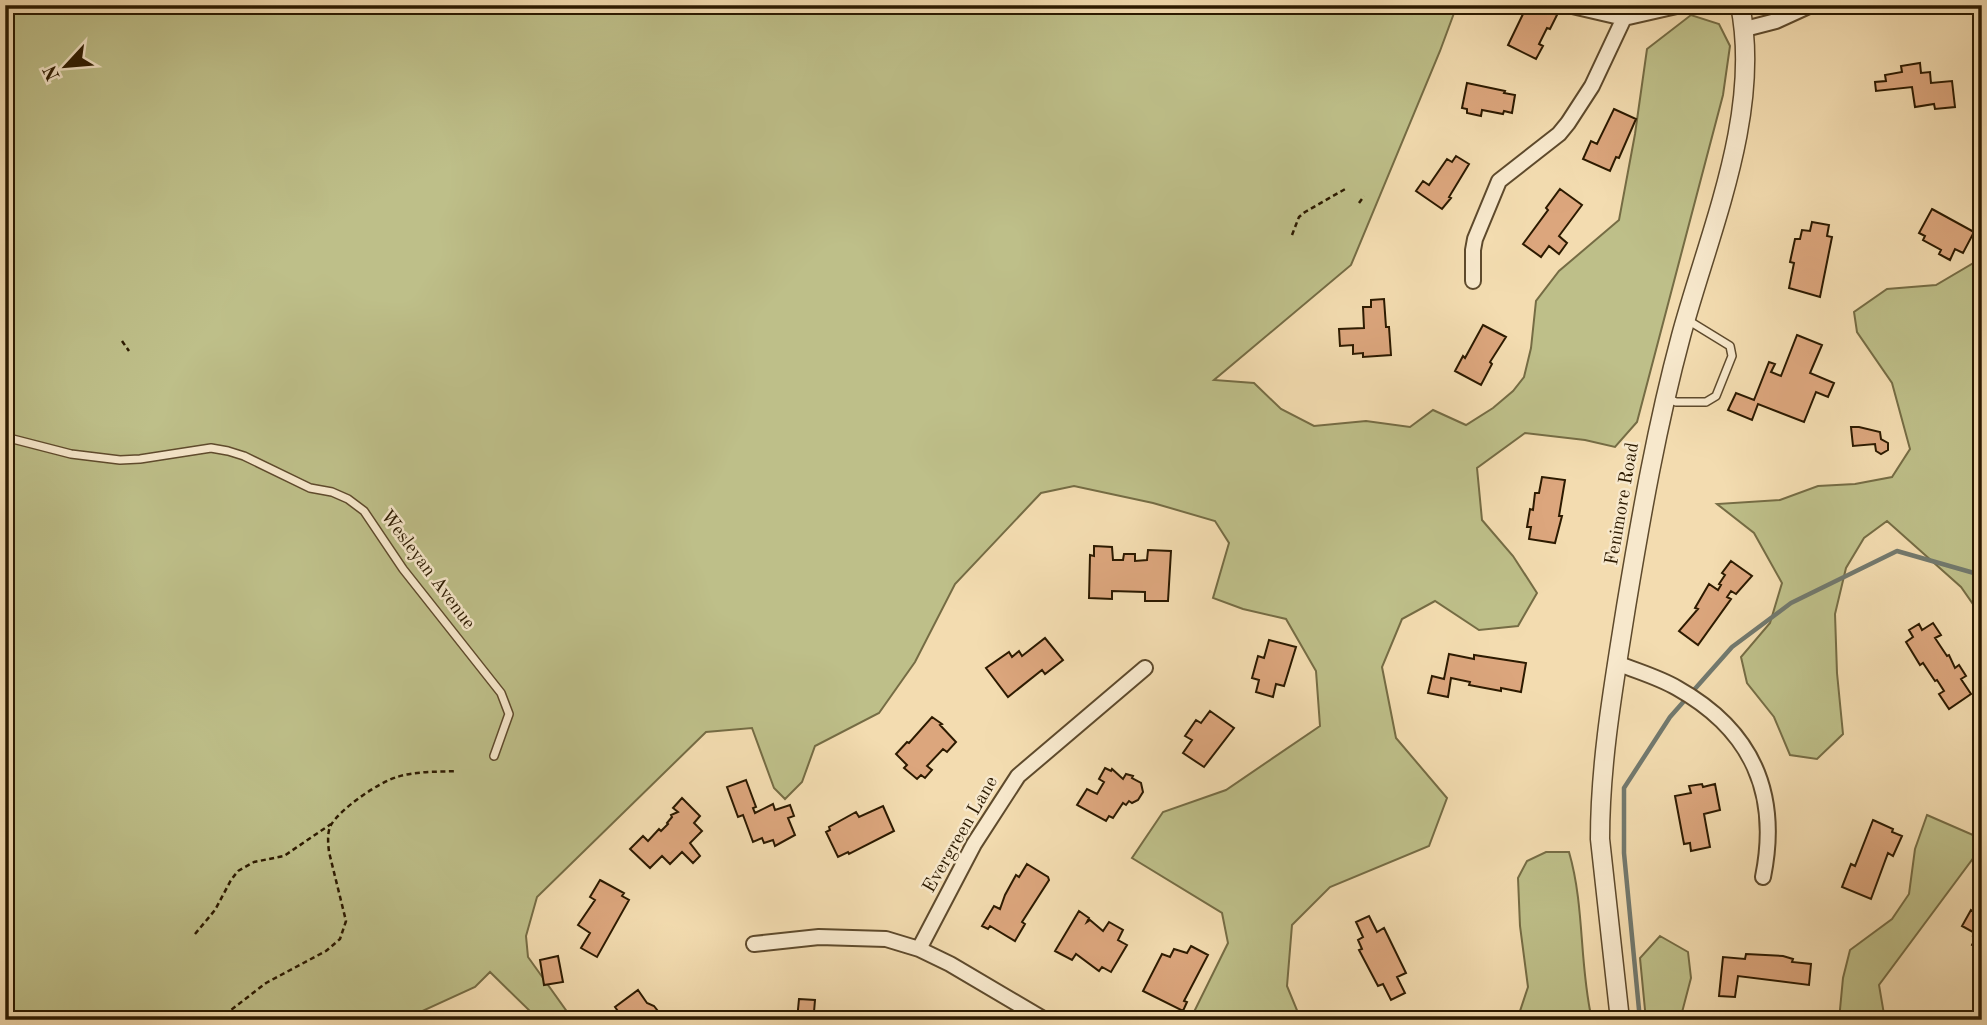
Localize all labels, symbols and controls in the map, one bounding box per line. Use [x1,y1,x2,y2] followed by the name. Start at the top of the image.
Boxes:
[32,32,102,102] north arrow
[41,61,65,83] text: N
[1603,441,1643,567] street label: Fenimore Road
[376,507,478,633] street label: Wesleyan Avenue
[920,774,1002,896] street label: Evergreen Lane

